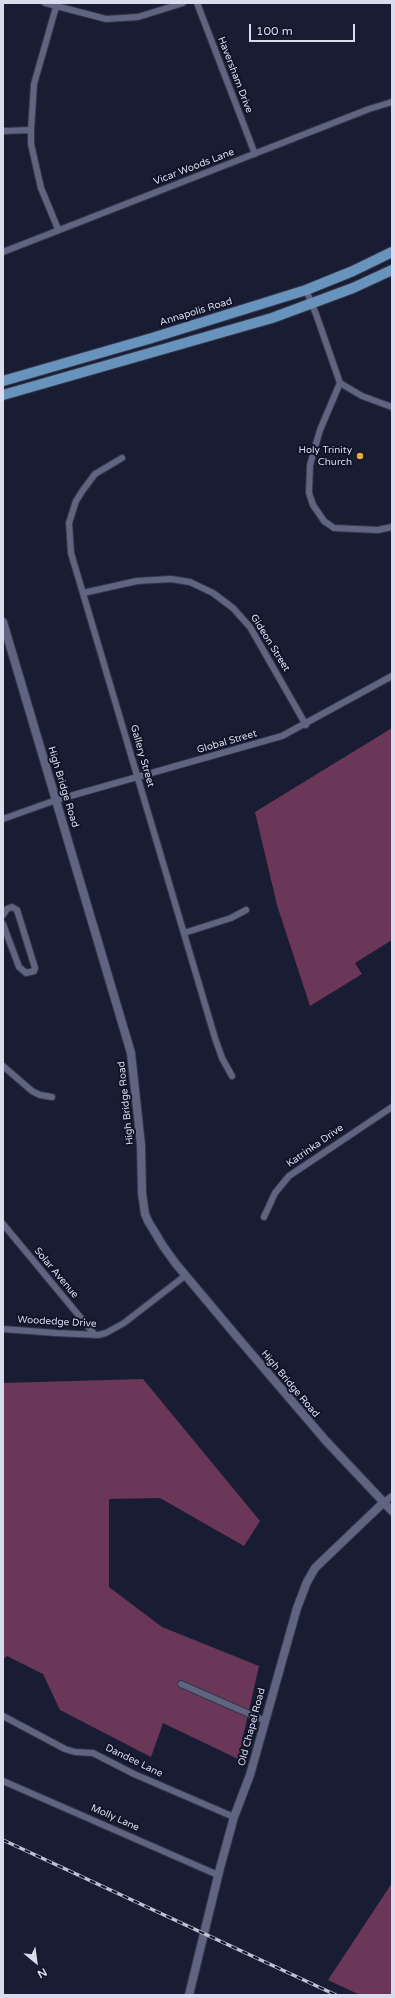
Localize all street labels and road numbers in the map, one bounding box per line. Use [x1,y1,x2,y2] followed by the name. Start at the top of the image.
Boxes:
[215,35,255,115] street label: Haversham Drive
[152,146,236,188] street label: Vicar Woods Lane
[158,295,234,329] street label: Annapolis Road
[248,612,292,674] street label: Gideon Street
[127,723,157,789] street label: Gallery Street
[196,728,258,756] street label: Global Street
[45,745,81,829] street label: High Bridge Road
[116,1061,136,1145] street label: High Bridge Road
[284,1122,346,1170] street label: Katrinka Drive
[31,1245,81,1301] street label: Solar Avenue
[17,1314,97,1330] street label: Woodedge Drive
[258,1348,322,1420] street label: High Bridge Road
[236,1687,268,1767] street label: Old Chapel Road
[103,1742,165,1780] street label: Dandee Lane
[89,1802,141,1834] street label: Molly Lane

